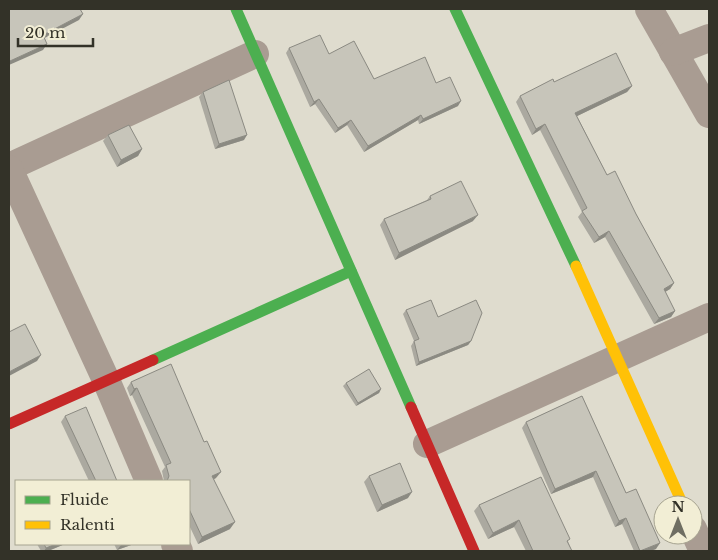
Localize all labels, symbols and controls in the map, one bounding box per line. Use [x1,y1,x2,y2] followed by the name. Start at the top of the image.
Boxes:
[18,15,92,47] scale bar
[25,23,65,42] text: 20 m
[15,480,190,545] legend
[60,490,109,509] text: Fluide
[653,495,703,545] north arrow
[671,498,685,516] text: N
[60,515,115,534] text: Ralenti

